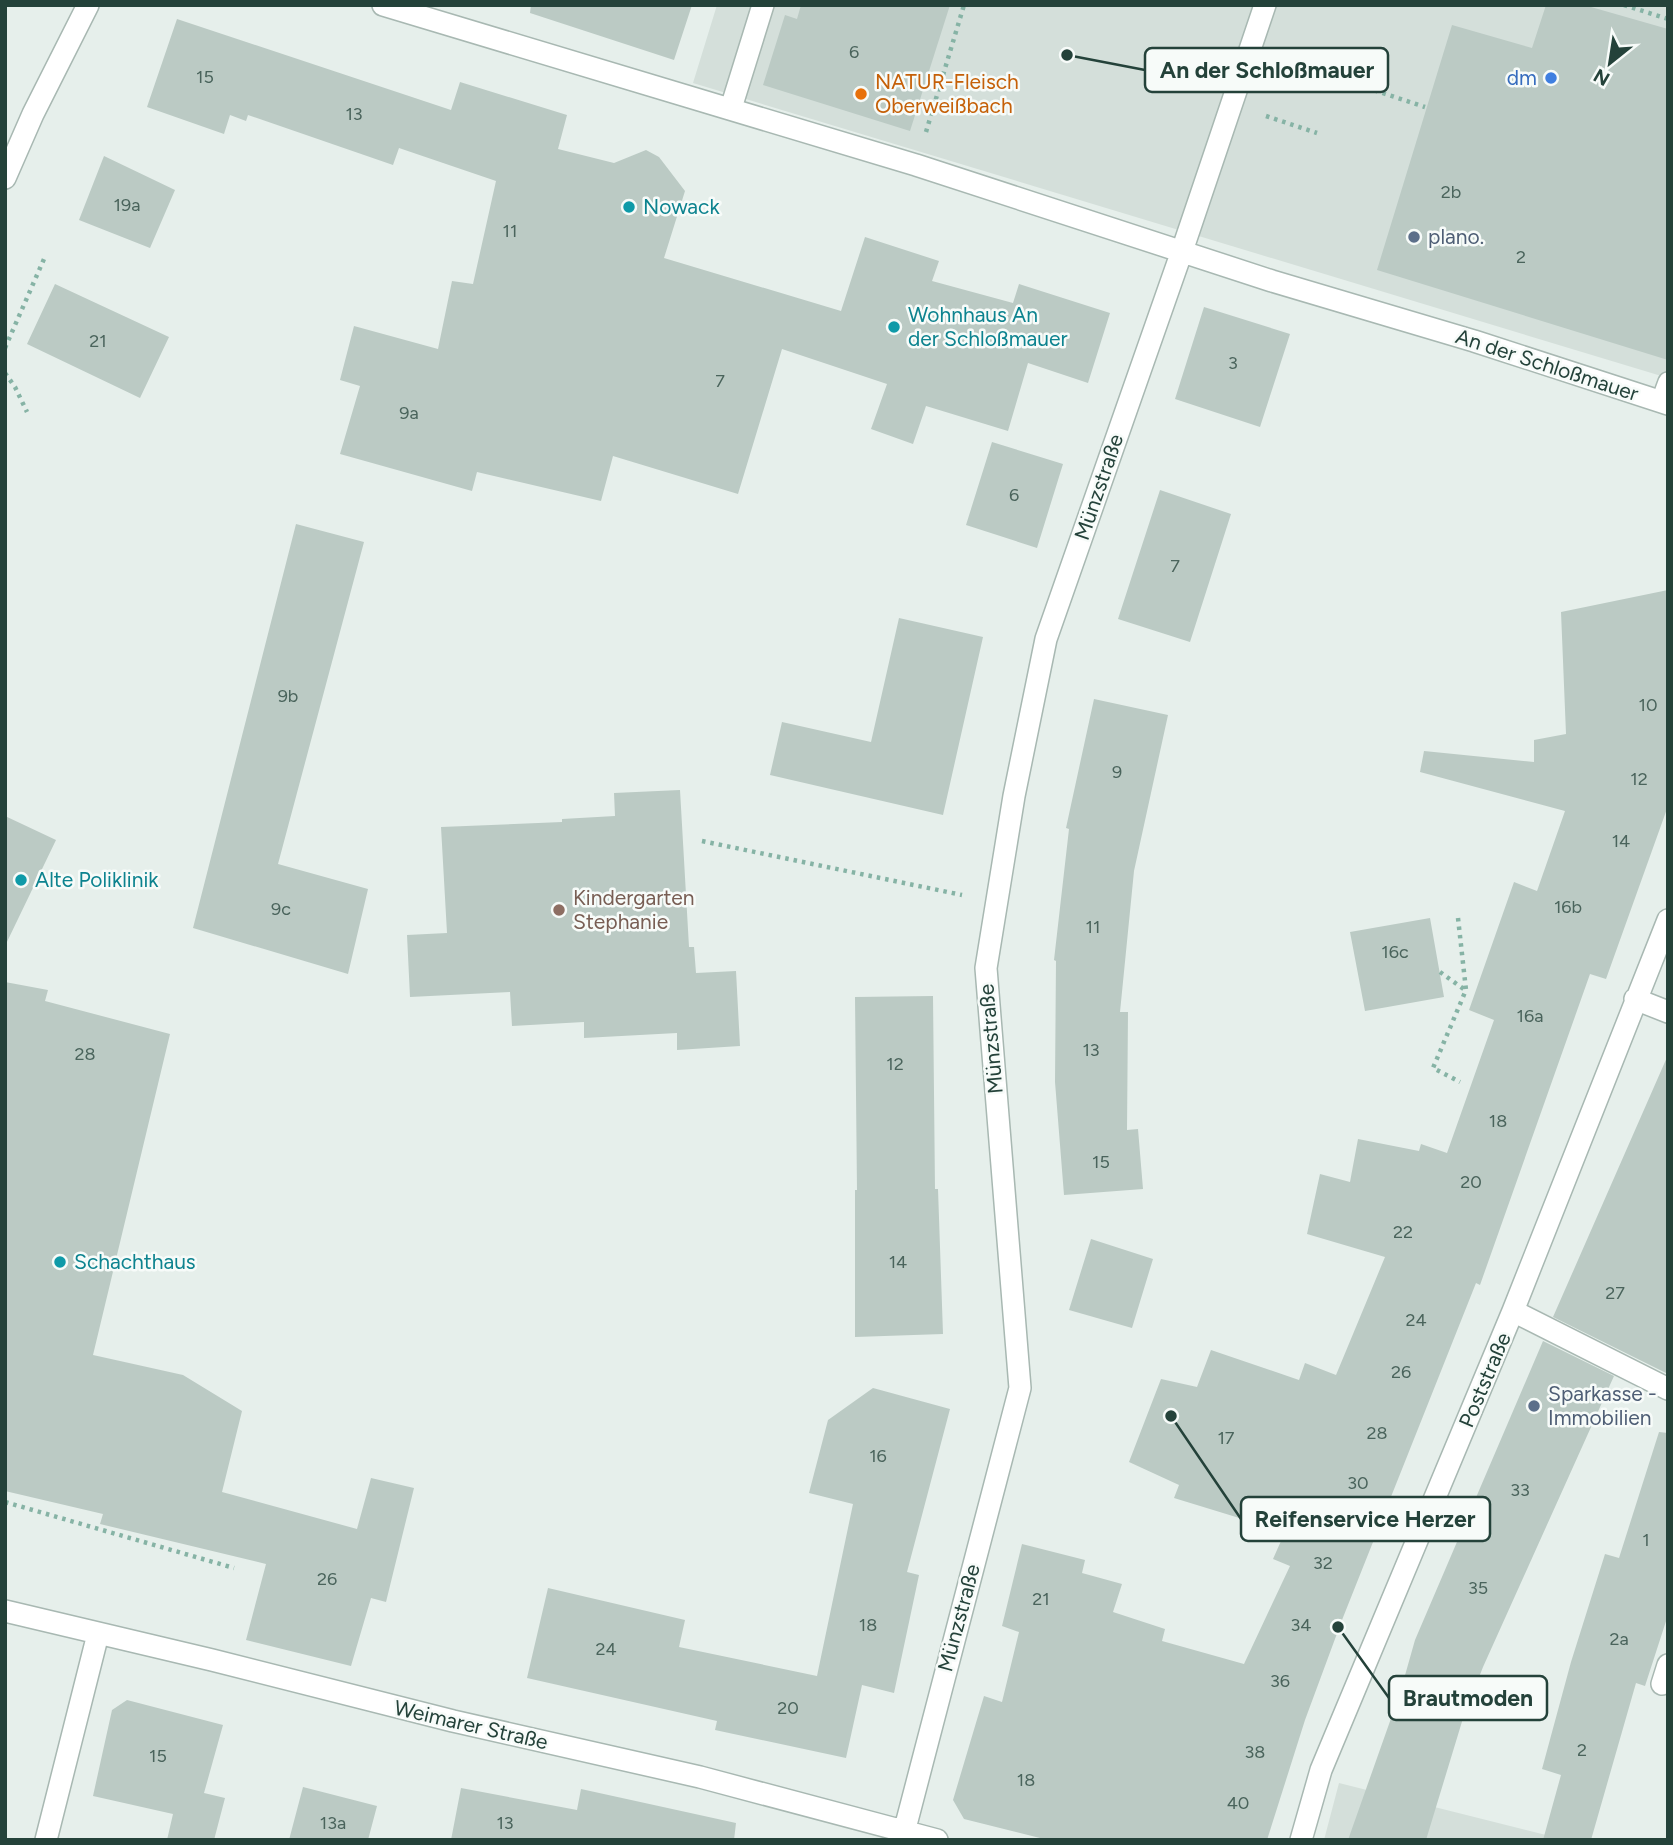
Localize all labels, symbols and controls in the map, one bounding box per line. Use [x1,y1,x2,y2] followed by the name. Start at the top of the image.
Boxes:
[1575,28,1645,98] north arrow
[849,41,859,63] house number: 6
[1145,48,1388,92] callout: An der Schloßmauer
[1160,56,1375,84] text: An der Schloßmauer
[1590,64,1614,91] text: N
[1507,65,1537,90] place label: dm
[196,66,214,88] house number: 15
[875,69,1019,118] place label: NATUR-Fleisch Oberweißbach
[1543,70,1559,86] marker: dm
[853,86,869,102] marker: NATUR-Fleisch Oberweißbach
[345,103,363,125] house number: 13
[1441,181,1461,203] house number: 2b
[114,194,140,216] house number: 19a
[643,194,720,219] place label: Nowack
[621,199,637,215] marker: Nowack
[503,220,517,242] house number: 11
[1428,224,1484,249] place label: plano.
[1406,229,1422,245] marker: plano.
[1516,246,1526,268] house number: 2
[908,302,1068,351] place label: Wohnhaus An der Schloßmauer
[886,319,902,335] marker: Wohnhaus An der Schloßmauer
[1453,323,1642,406] street label: An der Schloßmauer
[89,330,107,352] house number: 21
[1228,352,1238,374] house number: 3
[715,370,725,392] house number: 7
[399,402,419,424] house number: 9a
[1069,431,1128,543] street label: Münzstraße
[1009,484,1019,506] house number: 6
[1170,555,1180,577] house number: 7
[278,685,298,707] house number: 9b
[1639,694,1657,716] house number: 10
[1112,761,1122,783] house number: 9
[1630,768,1648,790] house number: 12
[1612,830,1630,852] house number: 14
[35,867,159,892] place label: Alte Poliklinik
[13,872,29,888] marker: Alte Poliklinik
[573,885,694,934] place label: Kindergarten Stephanie
[1554,896,1582,918] house number: 16b
[271,898,291,920] house number: 9c
[551,902,567,918] marker: Kindergarten Stephanie
[1086,916,1100,938] house number: 11
[1381,941,1409,963] house number: 16c
[973,983,1008,1095] street label: Münzstraße
[1517,1005,1543,1027] house number: 16a
[1082,1039,1100,1061] house number: 13
[74,1043,96,1065] house number: 28
[886,1053,904,1075] house number: 12
[1489,1110,1507,1132] house number: 18
[1092,1151,1110,1173] house number: 15
[1460,1171,1482,1193] house number: 20
[1393,1221,1413,1243] house number: 22
[74,1249,196,1274] place label: Schachthaus
[889,1251,907,1273] house number: 14
[52,1254,68,1270] marker: Schachthaus
[1605,1282,1625,1304] house number: 27
[1405,1309,1427,1331] house number: 24
[1453,1329,1516,1431] street label: Poststraße
[1391,1361,1411,1383] house number: 26
[1548,1381,1657,1430] place label: Sparkasse - Immobilien
[1526,1398,1542,1414] marker: Sparkasse - Immobilien
[1366,1422,1388,1444] house number: 28
[1217,1427,1235,1449] house number: 17
[869,1445,887,1467] house number: 16
[1347,1472,1369,1494] house number: 30
[1510,1479,1530,1501] house number: 33
[1241,1497,1490,1541] callout: Reifenservice Herzer
[1254,1505,1476,1533] text: Reifenservice Herzer
[1642,1529,1650,1551] house number: 1
[1313,1552,1333,1574] house number: 32
[932,1561,985,1674] street label: Münzstraße
[317,1568,337,1590] house number: 26
[1468,1577,1488,1599] house number: 35
[1032,1588,1050,1610] house number: 21
[859,1614,877,1636] house number: 18
[1291,1614,1311,1636] house number: 34
[1609,1628,1629,1650] house number: 2a
[595,1638,617,1660] house number: 24
[1270,1670,1290,1692] house number: 36
[1389,1676,1547,1720] callout: Brautmoden
[1403,1684,1533,1712] text: Brautmoden
[392,1695,550,1754] street label: Weimarer Straße
[777,1697,799,1719] house number: 20
[1577,1739,1587,1761] house number: 2
[1245,1741,1265,1763] house number: 38
[149,1745,167,1767] house number: 15
[1017,1769,1035,1791] house number: 18
[1227,1792,1249,1814] house number: 40
[320,1812,346,1834] house number: 13a
[496,1812,514,1834] house number: 13

